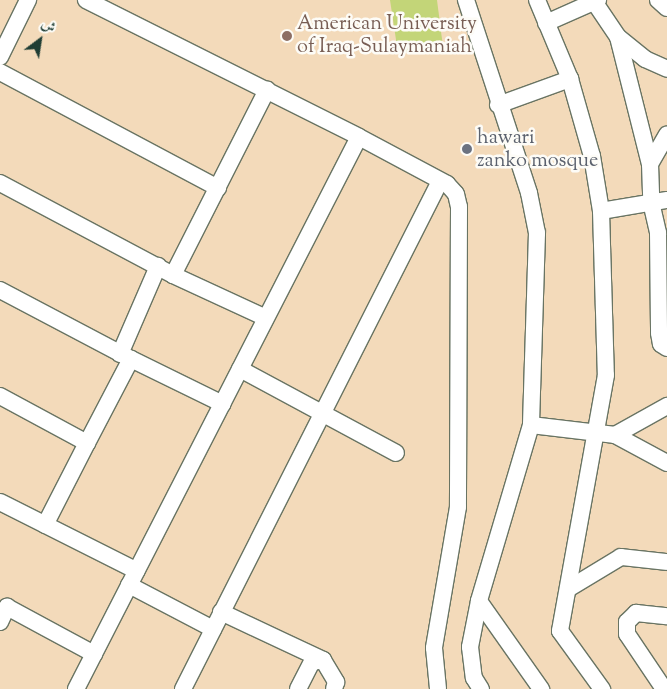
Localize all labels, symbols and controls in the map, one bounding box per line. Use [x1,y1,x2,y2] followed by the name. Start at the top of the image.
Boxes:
[297,12,477,59] place label: American University of Iraq-Sulaymaniah
[15,15,65,65] north arrow
[37,15,59,39] text: ش
[281,30,293,42] marker: American University of Iraq-Sulaymaniah
[477,126,598,173] place label: hawari zanko mosque
[461,143,473,155] marker: hawari zanko mosque

